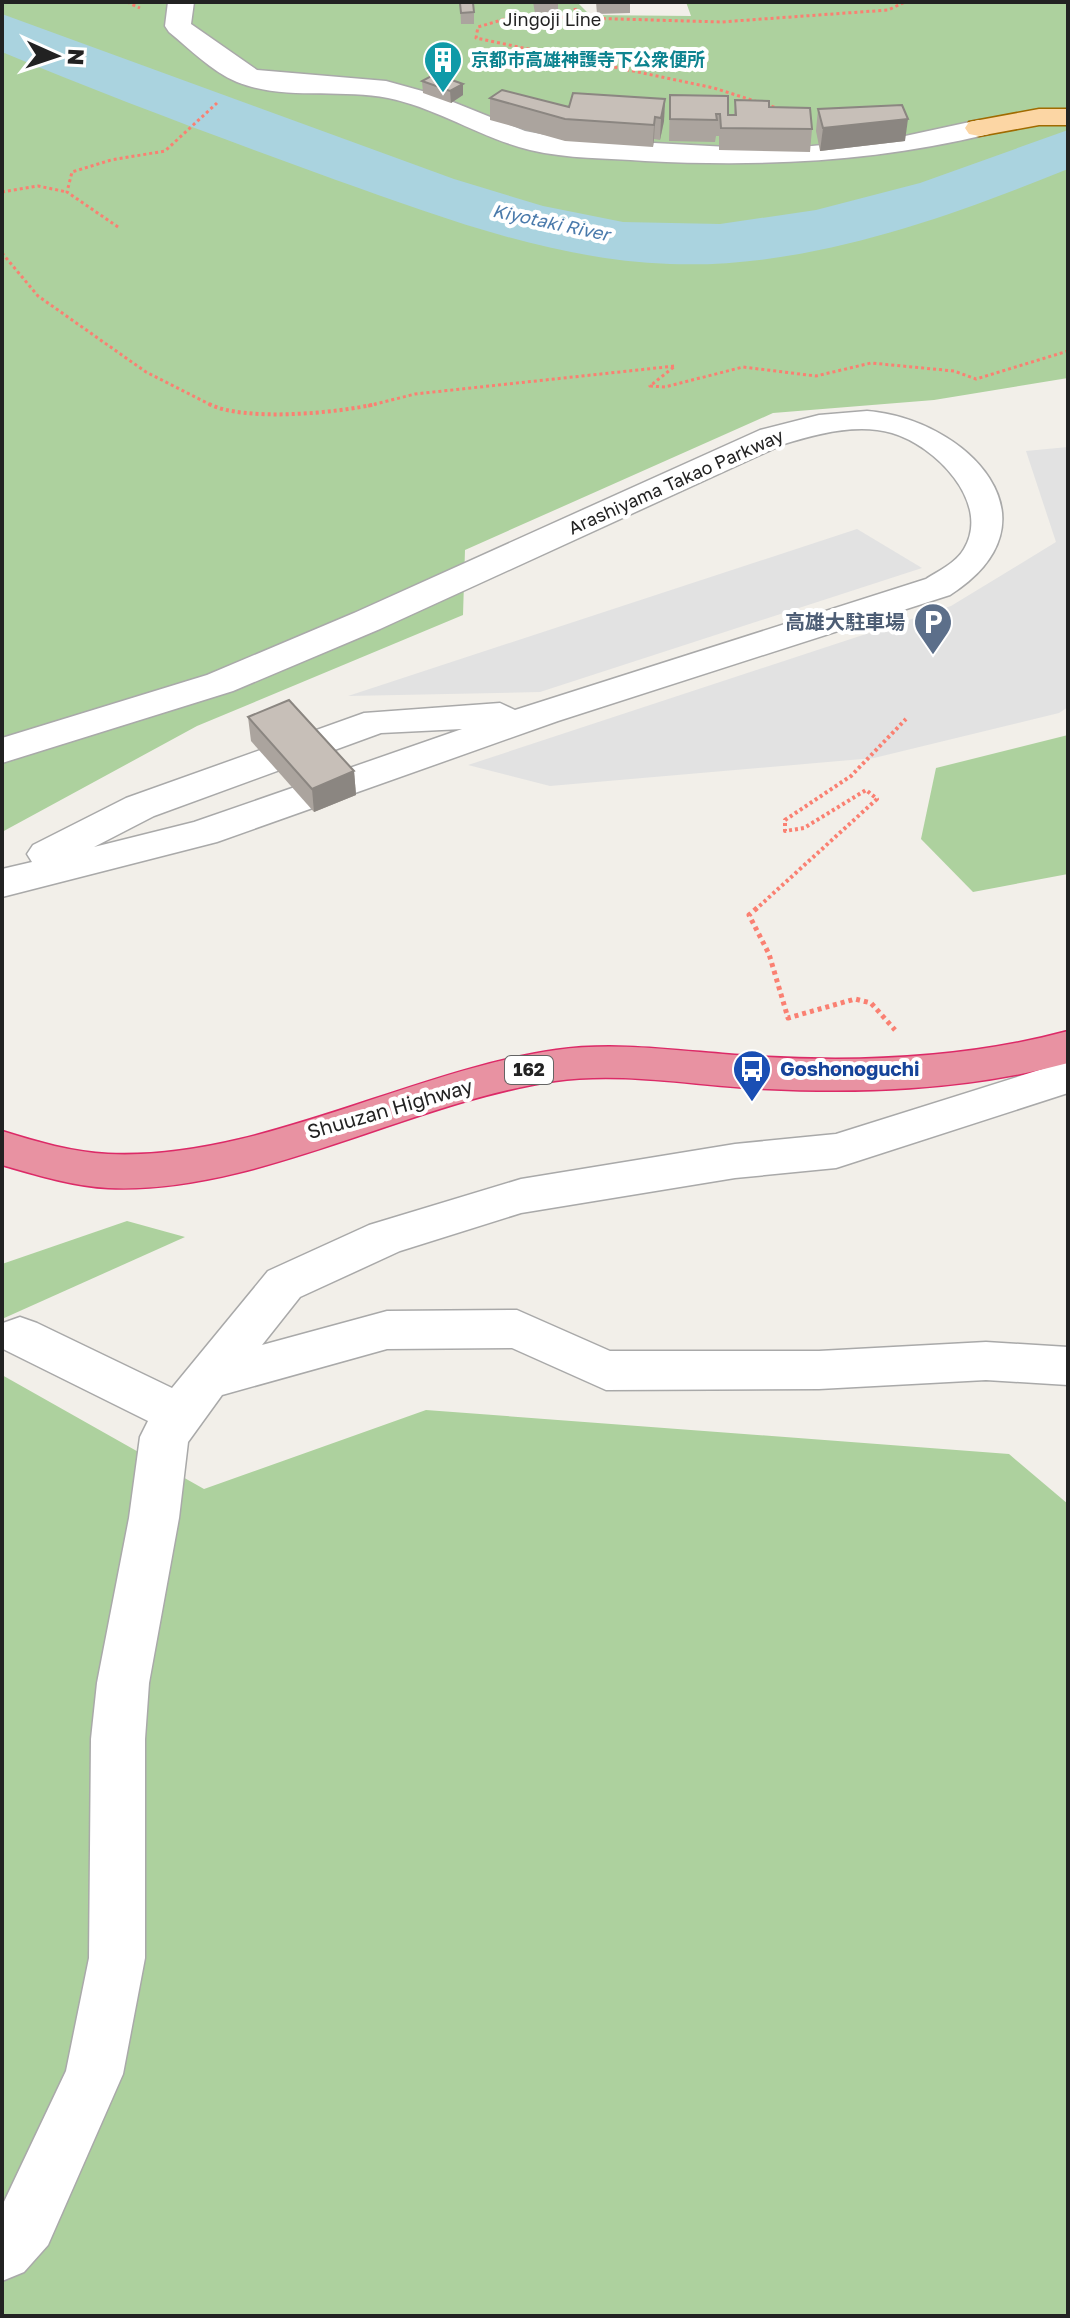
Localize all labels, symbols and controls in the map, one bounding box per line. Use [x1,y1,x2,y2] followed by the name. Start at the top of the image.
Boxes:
[503,8,601,30] street label: Jingoji Line
[16,16,96,96] north arrow
[422,39,464,94] building icon: 京都市高雄神護寺下公衆便所
[63,48,90,66] text: N
[471,48,705,70] place label: 京都市高雄神護寺下公衆便所
[491,199,615,246] water label: Kiyotaki River
[565,424,787,539] street label: Arashiyama Takao Parkway
[912,601,954,656] parking icon: 高雄大駐車場
[785,609,905,633] place label: 高雄大駐車場
[731,1048,773,1103] bus stop icon: Goshonoguchi
[505,1056,553,1084] road number: 162
[780,1056,919,1080] place label: Goshonoguchi
[304,1073,475,1143] street label: Shuuzan Highway

